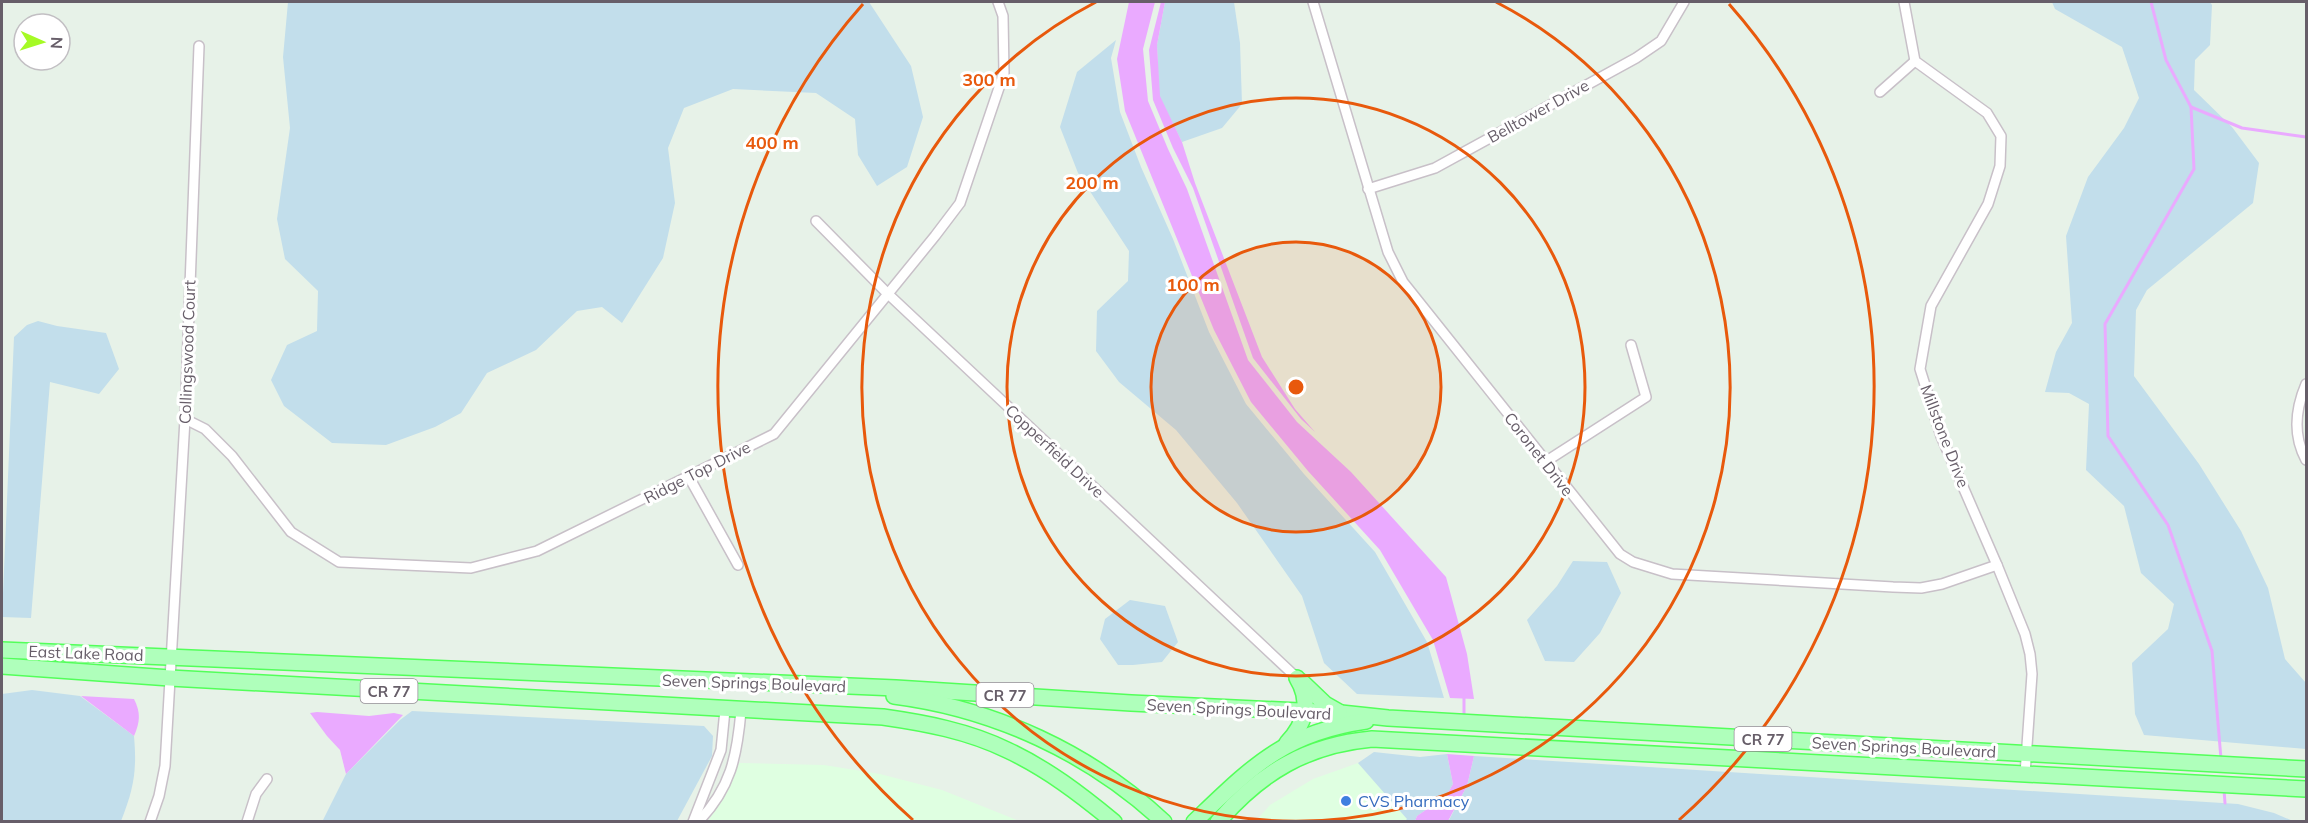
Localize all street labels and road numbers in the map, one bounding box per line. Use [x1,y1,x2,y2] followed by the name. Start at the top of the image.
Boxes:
[1484,75,1592,147] street label: Belltower Drive
[174,279,200,424] street label: Collingswood Court
[1916,382,1974,490] street label: Millstone Drive
[1001,400,1109,502] street label: Copperfield Drive
[1500,408,1578,500] street label: Coronet Drive
[640,437,754,507] street label: Ridge Top Drive
[28,641,144,665] street label: East Lake Road
[661,670,847,696] street label: Seven Springs Boulevard
[360,679,418,703] road number: CR 77
[976,683,1034,707] road number: CR 77
[1146,694,1332,724] street label: Seven Springs Boulevard
[1734,727,1792,751] road number: CR 77
[1811,732,1997,762] street label: Seven Springs Boulevard

